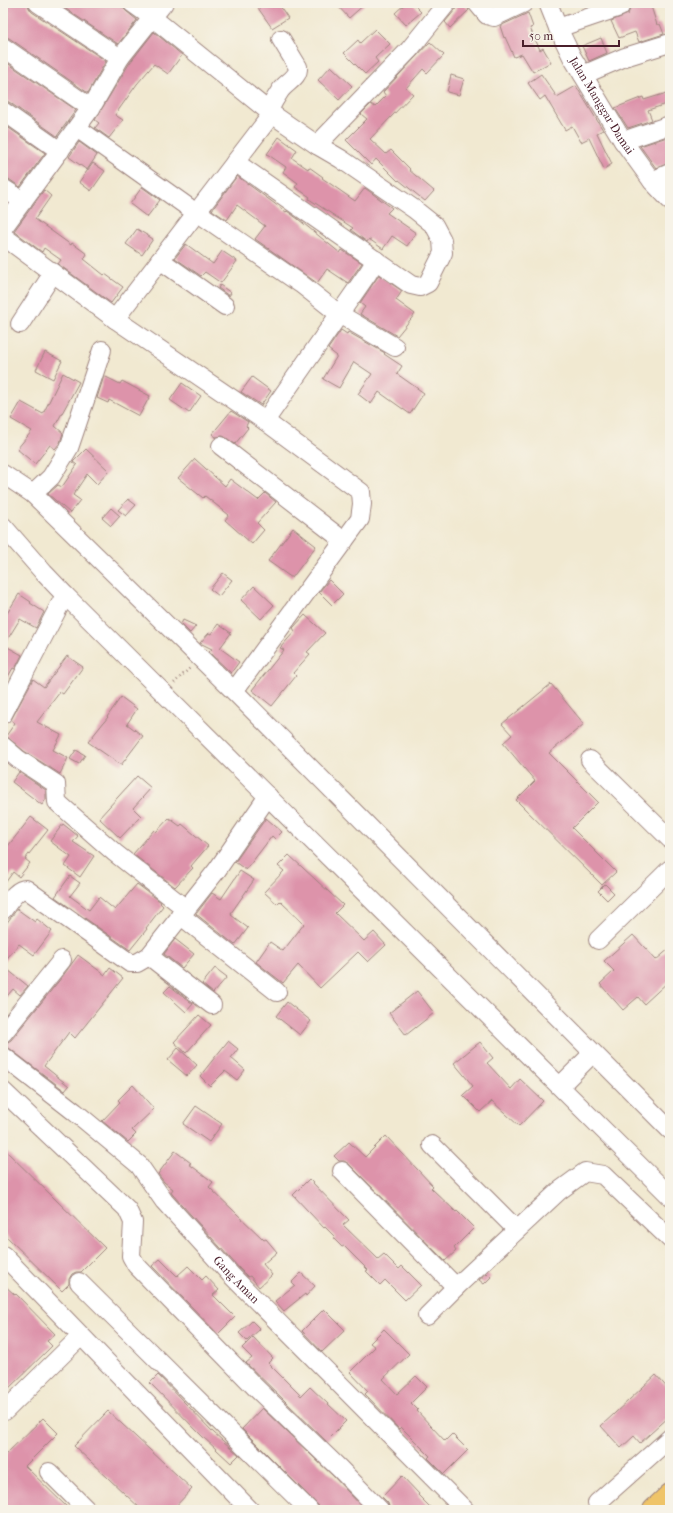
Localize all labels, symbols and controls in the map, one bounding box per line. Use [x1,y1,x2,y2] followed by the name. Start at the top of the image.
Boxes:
[523,22,619,48] scale bar
[529,29,553,43] text: 50 m
[566,53,637,157] street label: Jalan Manggar Damai
[210,1253,262,1306] street label: Gang Aman

